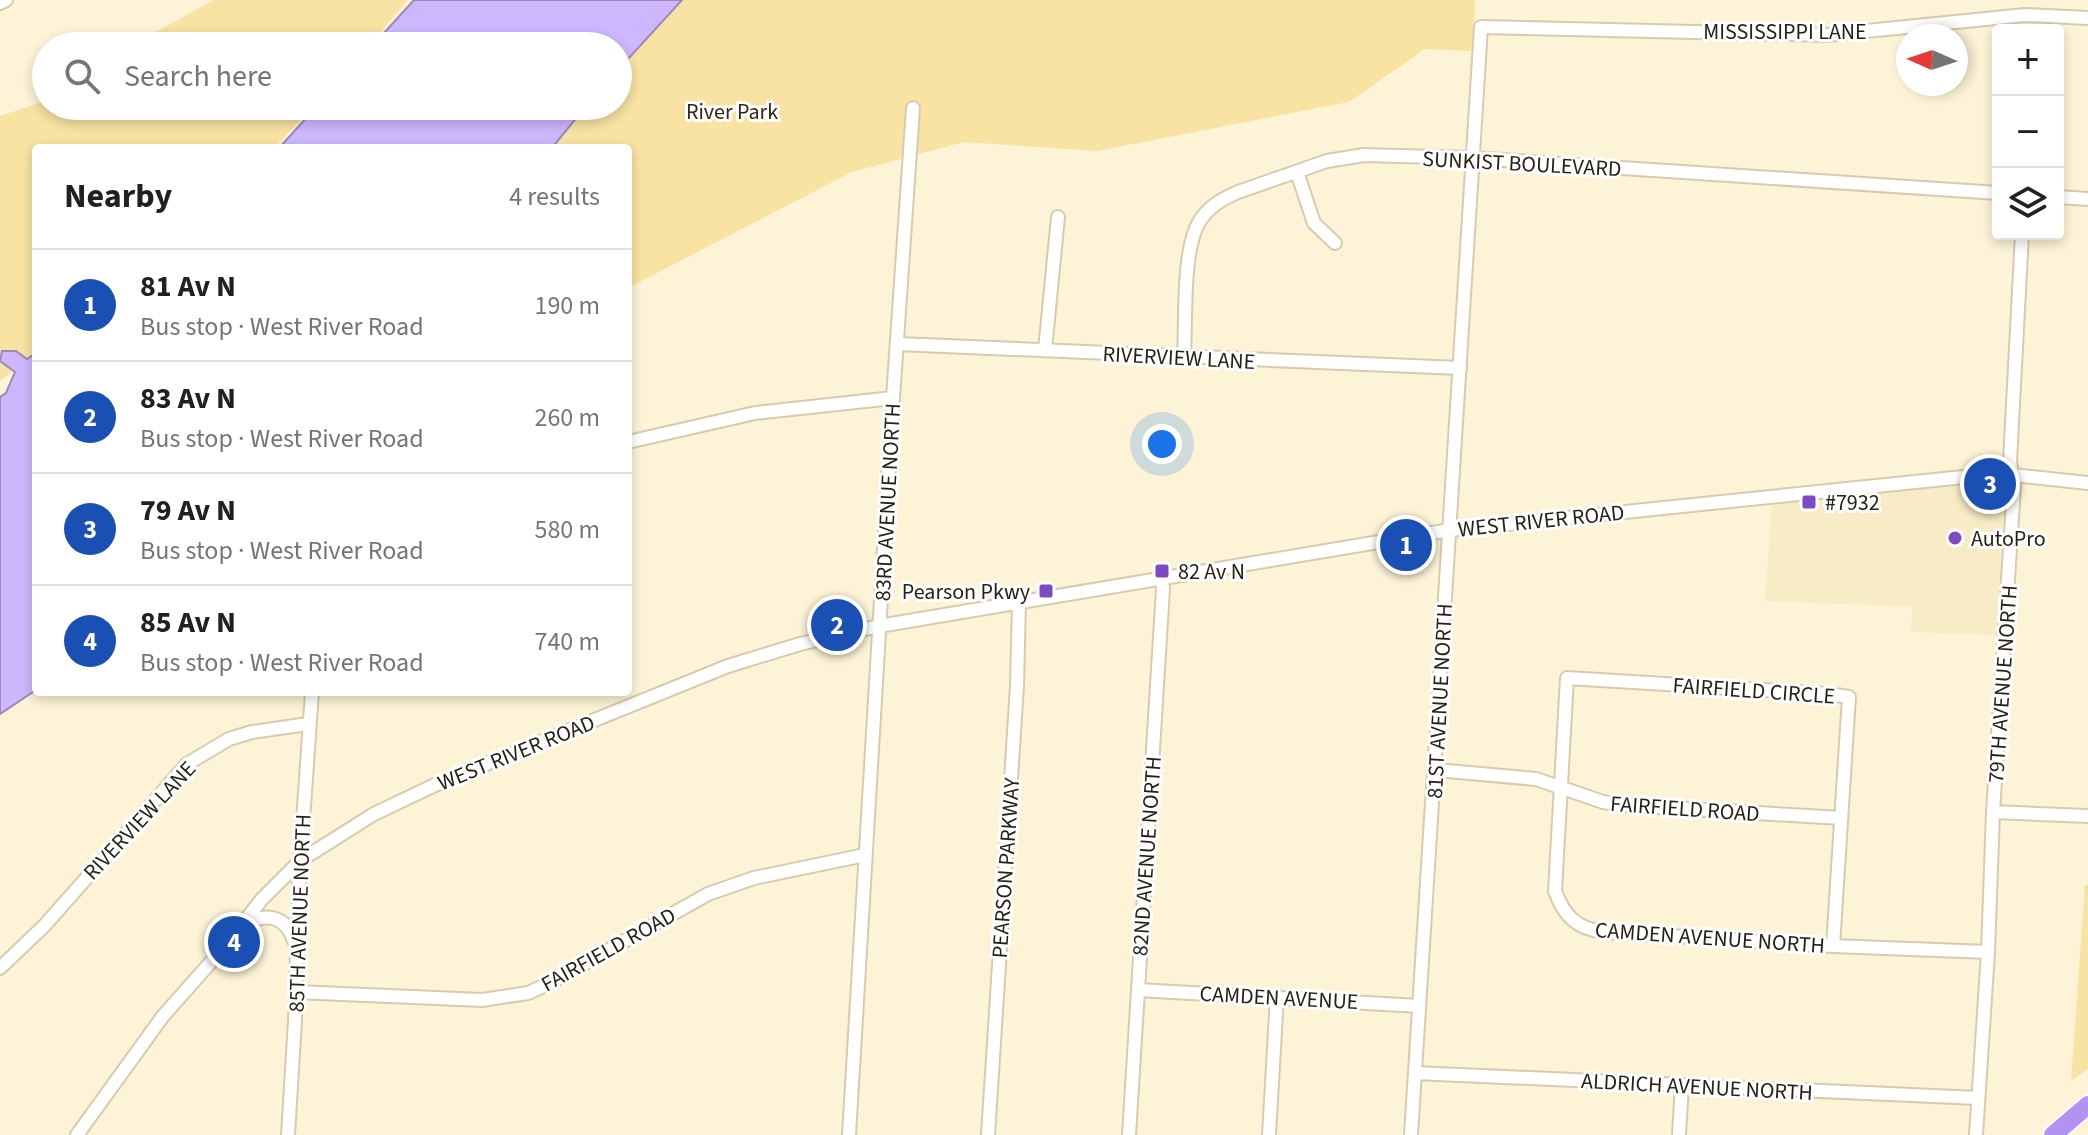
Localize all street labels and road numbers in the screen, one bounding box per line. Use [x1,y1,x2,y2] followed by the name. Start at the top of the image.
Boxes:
[1703,16,1867,48] street label: MISSISSIPPI LANE
[1422,143,1622,185] street label: SUNKIST BOULEVARD
[1102,338,1256,378] street label: RIVERVIEW LANE
[867,402,909,602] street label: 83RD AVENUE NORTH
[1456,496,1626,546] street label: WEST RIVER ROAD
[1980,584,2026,784] street label: 79TH AVENUE NORTH
[1419,603,1461,800] street label: 81ST AVENUE NORTH
[1672,669,1836,713] street label: FAIRFIELD CIRCLE
[433,707,600,799] street label: WEST RIVER ROAD
[76,754,204,887] street label: RIVERVIEW LANE
[1124,755,1170,957] street label: 82ND AVENUE NORTH
[984,776,1028,959] street label: PEARSON PARKWAY
[1609,788,1761,830] street label: FAIRFIELD ROAD
[281,813,319,1013] street label: 85TH AVENUE NORTH
[535,900,682,1000] street label: FAIRFIELD ROAD
[1594,914,1826,962] street label: CAMDEN AVENUE NORTH
[1199,978,1359,1018] street label: CAMDEN AVENUE
[1580,1065,1814,1109] street label: ALDRICH AVENUE NORTH

